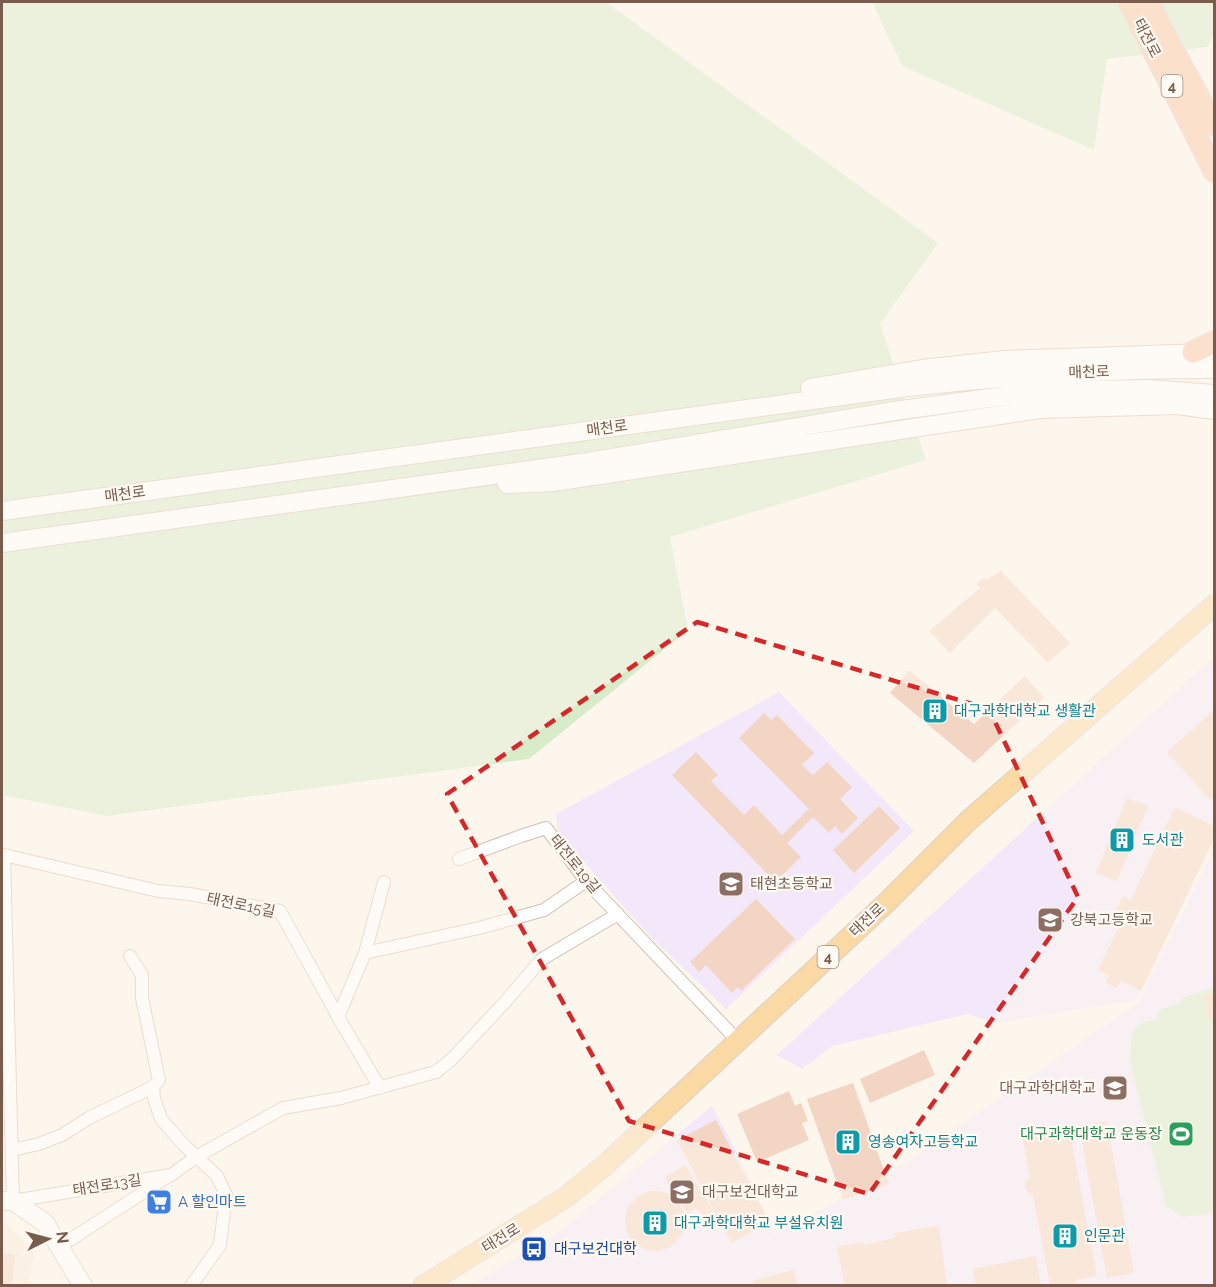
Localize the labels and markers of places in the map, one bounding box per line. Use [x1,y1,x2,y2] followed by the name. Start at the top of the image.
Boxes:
[920,696,950,726] building icon: 대구과학대학교 생활관
[954,702,1096,720] place label: 대구과학대학교 생활관
[1107,825,1137,855] building icon: 도서관
[1142,831,1184,849] place label: 도서관
[716,869,746,899] school or university icon: 태현초등학교
[750,875,833,893] place label: 태현초등학교
[1035,905,1065,935] school or university icon: 강북고등학교
[1070,911,1153,929] place label: 강북고등학교
[1100,1073,1130,1103] school or university icon: 대구과학대학교
[999,1079,1096,1097] place label: 대구과학대학교
[1166,1119,1196,1149] sports icon: 대구과학대학교 운동장
[1020,1125,1162,1143] place label: 대구과학대학교 운동장
[833,1127,863,1157] building icon: 영송여자고등학교
[868,1133,978,1151] place label: 영송여자고등학교
[667,1177,697,1207] school or university icon: 대구보건대학교
[702,1183,799,1201] place label: 대구보건대학교
[144,1187,174,1217] supermarket icon: A 할인마트
[178,1193,247,1211] place label: A 할인마트
[640,1208,670,1238] building icon: 대구과학대학교 부설유치원
[674,1214,843,1232] place label: 대구과학대학교 부설유치원
[1050,1221,1080,1251] building icon: 인문관
[1084,1227,1126,1245] place label: 인문관
[519,1234,549,1264] bus stop icon: 대구보건대학
[554,1240,637,1258] place label: 대구보건대학

